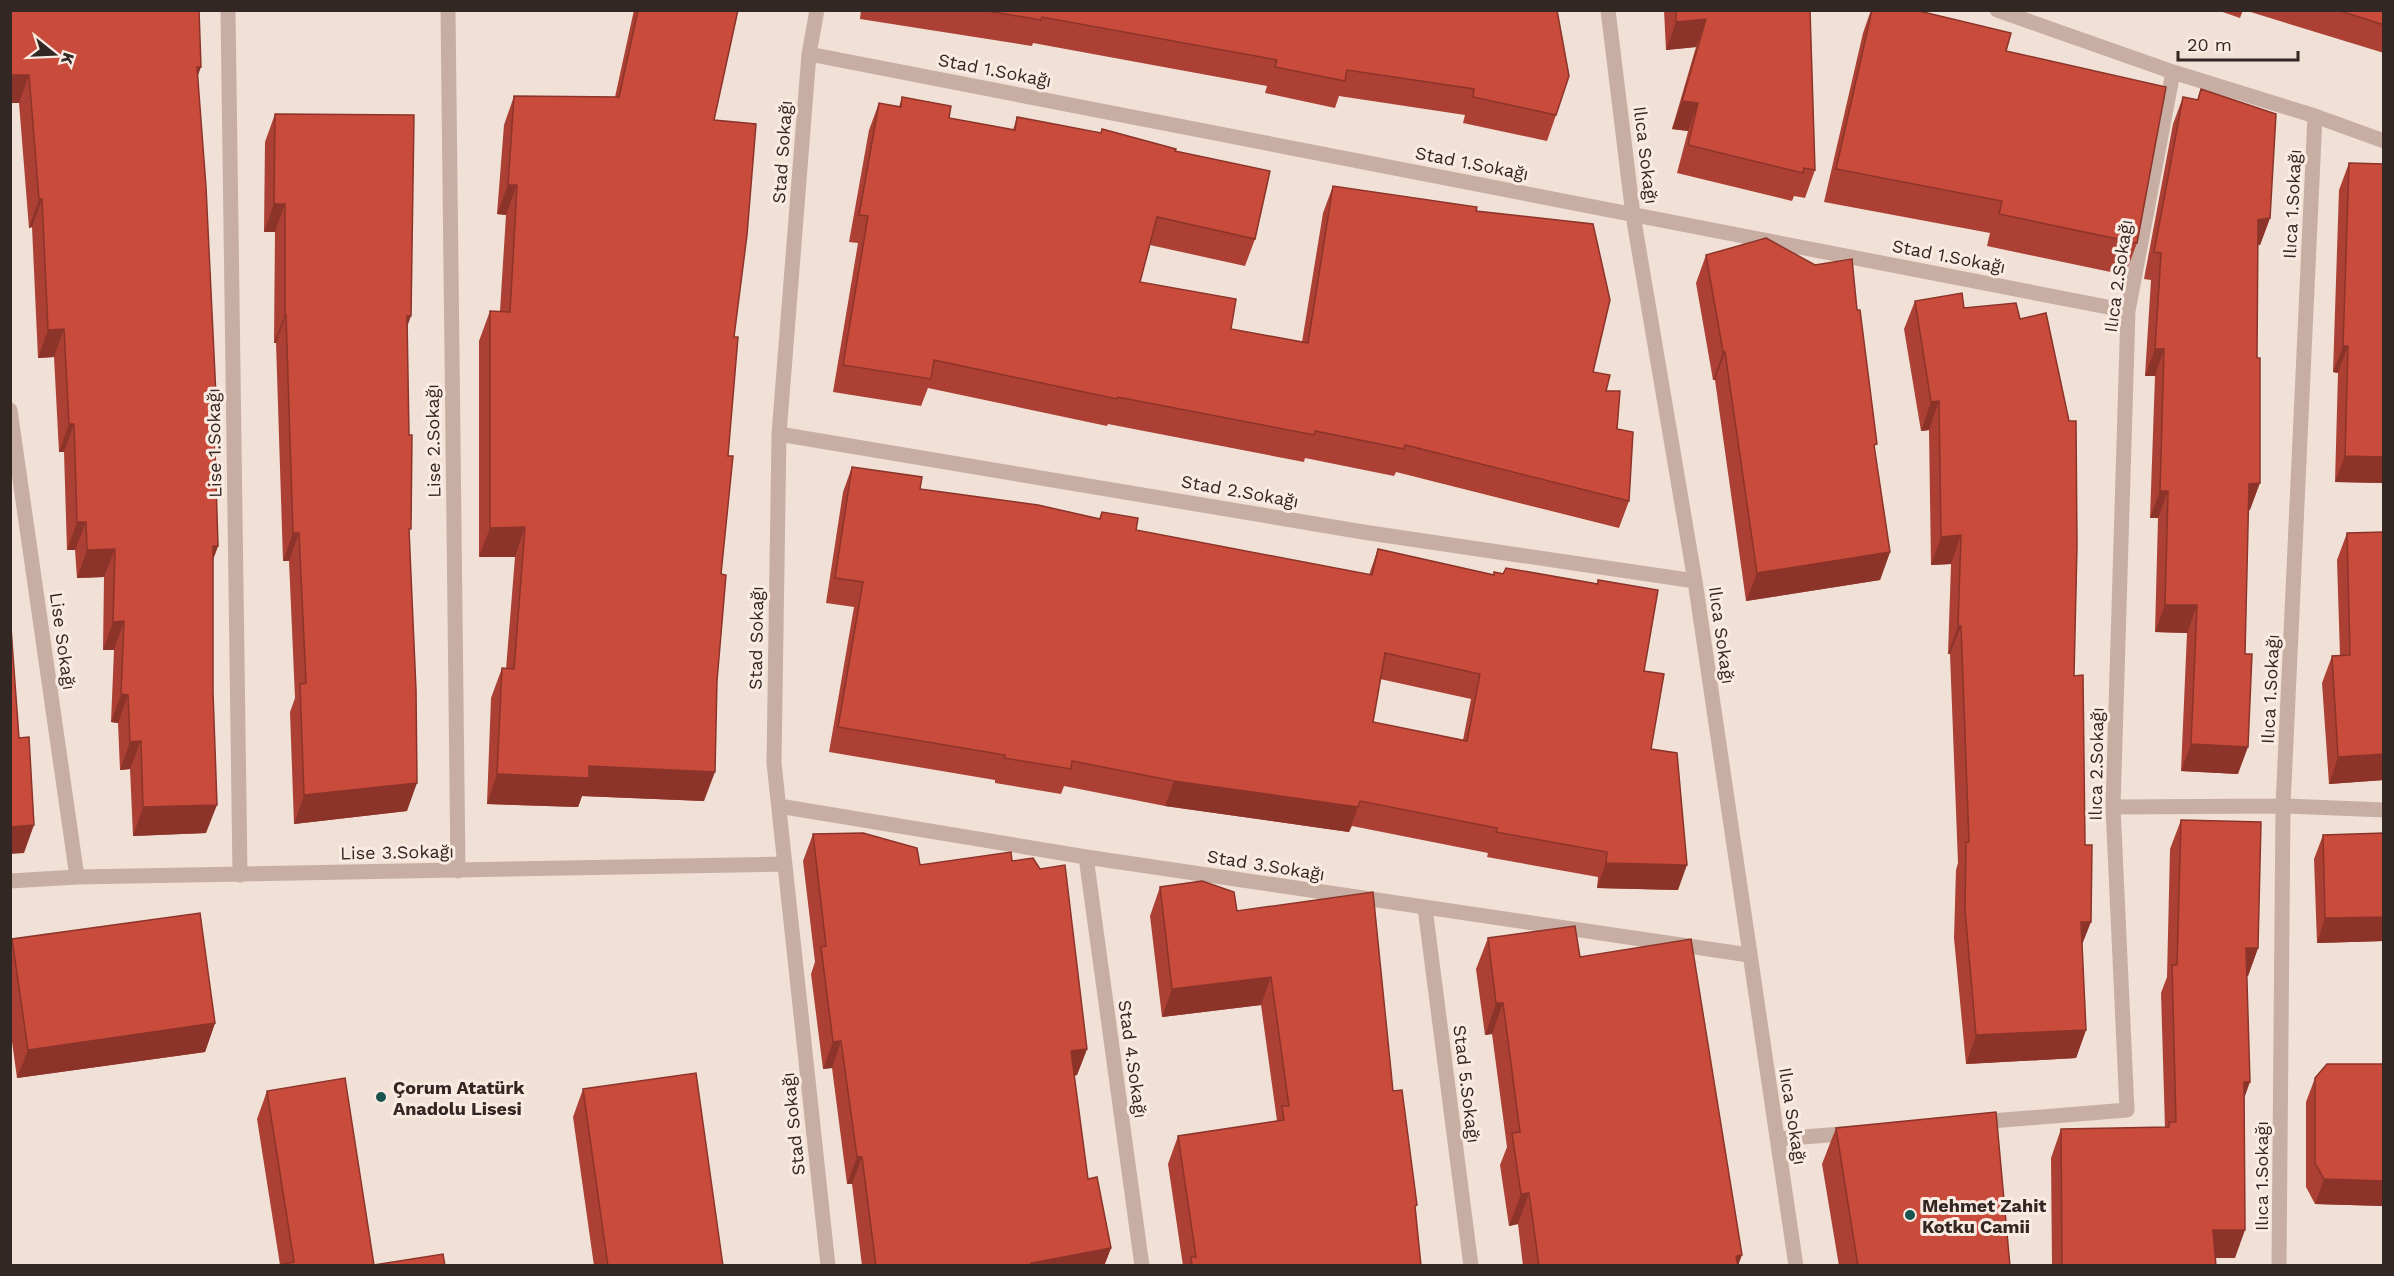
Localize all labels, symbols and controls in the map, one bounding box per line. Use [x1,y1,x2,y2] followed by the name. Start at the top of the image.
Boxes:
[24,24,84,84] north arrow
[2178,24,2298,62] scale bar
[2187,34,2232,55] text: 20 m
[937,49,1053,91] street label: Stad 1.Sokağı
[57,50,79,67] text: K
[768,100,796,204] street label: Stad Sokağı
[1630,105,1662,205] street label: Ilıca Sokağı
[1414,142,1530,184] street label: Stad 1.Sokağı
[2279,149,2305,259] street label: Ilıca 1.Sokağı
[2100,218,2136,334] street label: Ilıca 2.Sokağı
[1891,235,2007,277] street label: Stad 1.Sokağı
[422,384,444,498] street label: Lise 2.Sokağı
[203,388,225,498] street label: Lise 1.Sokağı
[1180,470,1300,512] street label: Stad 2.Sokağı
[1705,585,1739,685] street label: Ilıca Sokağı
[745,586,767,690] street label: Stad Sokağı
[46,591,80,691] street label: Lise Sokağı
[2257,634,2283,744] street label: Ilıca 1.Sokağı
[2085,707,2107,821] street label: Ilıca 2.Sokağı
[340,841,454,863] street label: Lise 3.Sokağı
[1206,845,1326,885] street label: Stad 3.Sokağı
[1114,999,1152,1119] street label: Stad 4.Sokağı
[1449,1024,1485,1144] street label: Stad 5.Sokağı
[1775,1066,1811,1166] street label: Ilıca Sokağı
[777,1071,809,1177] street label: Stad Sokağı
[393,1077,525,1119] place label: Çorum Atatürk Anadolu Lisesi
[374,1090,388,1104] marker: Çorum Atatürk Anadolu Lisesi
[2251,1121,2272,1231] street label: Ilıca 1.Sokağı
[1922,1195,2046,1237] place label: Mehmet Zahit Kotku Camii
[1903,1208,1917,1222] marker: Mehmet Zahit Kotku Camii

